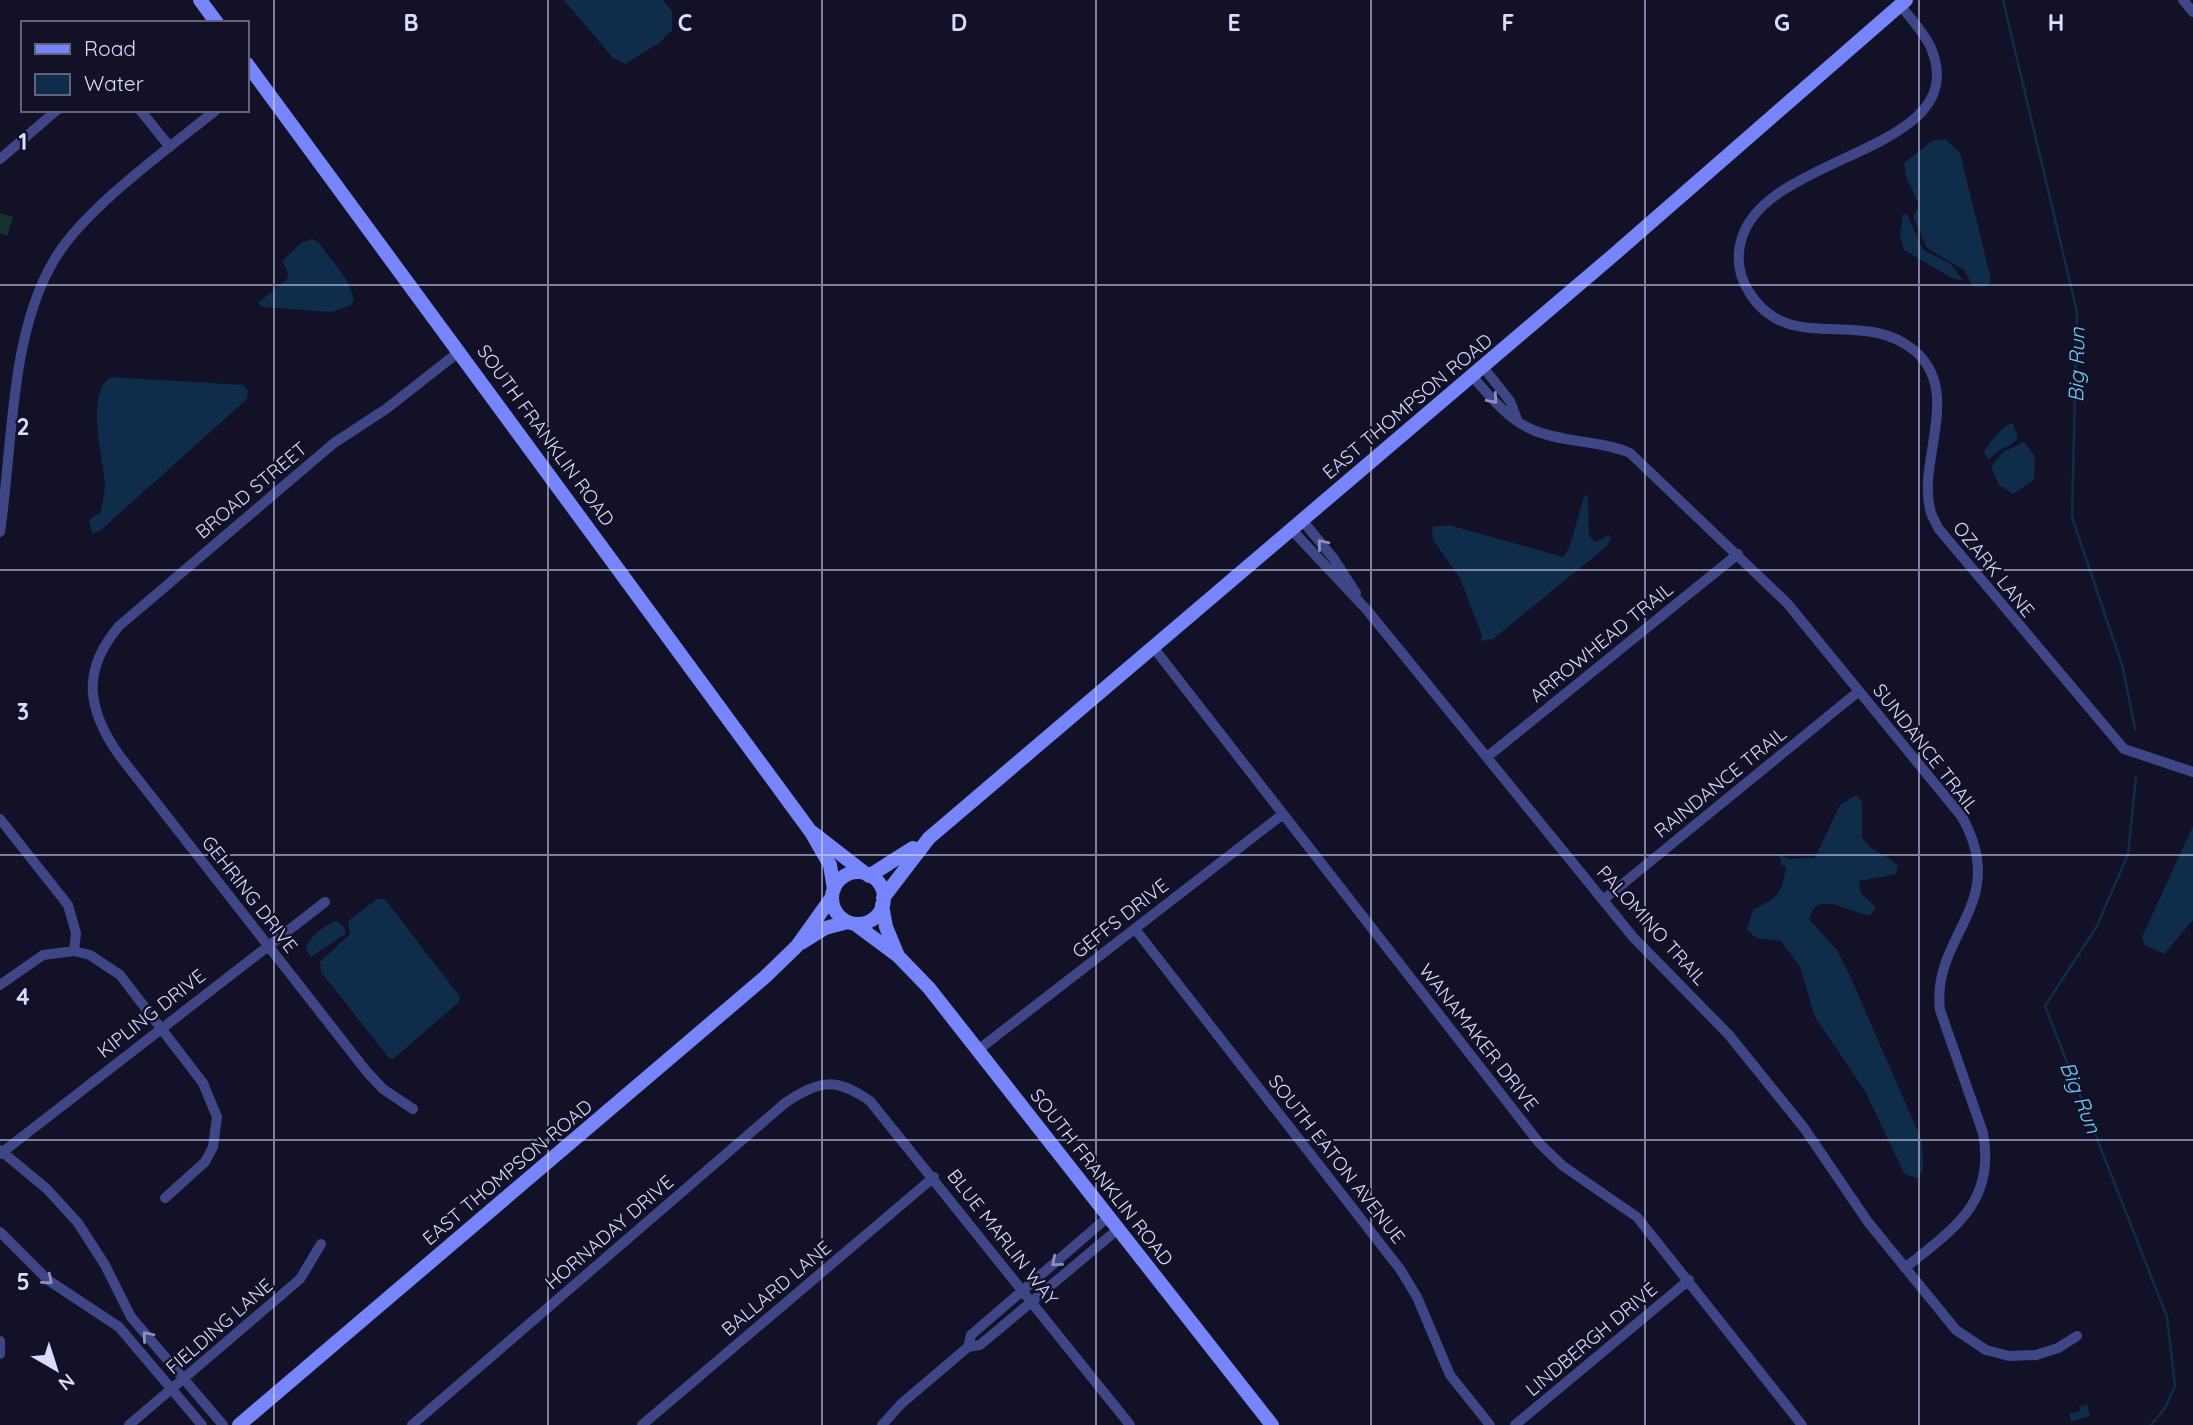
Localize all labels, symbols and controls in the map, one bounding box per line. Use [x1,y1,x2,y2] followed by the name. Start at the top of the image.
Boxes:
[403,8,419,37] text: B
[678,8,692,37] text: C
[951,8,967,37] text: D
[1227,8,1241,37] text: E
[1502,8,1514,37] text: F
[1774,8,1790,37] text: G
[2048,8,2064,37] text: H
[21,21,248,112] legend
[84,35,136,61] text: Road
[84,70,144,96] text: Water
[19,127,27,156] text: 1
[2062,326,2090,403] water label: Big Run
[1317,328,1497,484] street label: EAST THOMPSON ROAD
[472,340,620,530] street label: SOUTH FRANKLIN ROAD
[1485,391,1497,404] one-way arrow
[16,412,30,441] text: 2
[190,436,312,544] street label: BROAD STREET
[1948,516,2040,622] street label: OZARK LANE
[1318,539,1330,552] one-way arrow
[1525,577,1677,707] street label: ARROWHEAD TRAIL
[1868,679,1984,817] street label: SUNDANCE TRAIL
[17,697,29,726] text: 3
[1649,721,1791,843] street label: RAINDANCE TRAIL
[197,831,303,957] street label: GEHRING DRIVE
[1592,860,1712,990] street label: PALOMINO TRAIL
[1067,873,1173,963] street label: GEFFS DRIVE
[1414,959,1544,1115] street label: WANAMAKER DRIVE
[92,963,210,1063] street label: KIPLING DRIVE
[16,982,30,1011] text: 4
[2055,1057,2107,1137] water label: Big Run
[1263,1070,1411,1248] street label: SOUTH EATON AVENUE
[1025,1084,1179,1270] street label: SOUTH FRANKLIN ROAD
[417,1094,597,1250] street label: EAST THOMPSON ROAD
[942,1164,1064,1310] street label: BLUE MARLIN WAY
[540,1170,678,1294] street label: HORNADAY DRIVE
[716,1235,836,1341] street label: BALLARD LANE
[1051,1254,1064,1266] one-way arrow
[16,1267,30,1296] text: 5
[40,1272,53,1284] one-way arrow
[161,1273,277,1379] street label: FIELDING LANE
[1520,1277,1662,1401] street label: LINDBERGH DRIVE
[143,1331,155,1344] one-way arrow
[21,1334,91,1404] north arrow
[54,1368,80,1396] text: N

